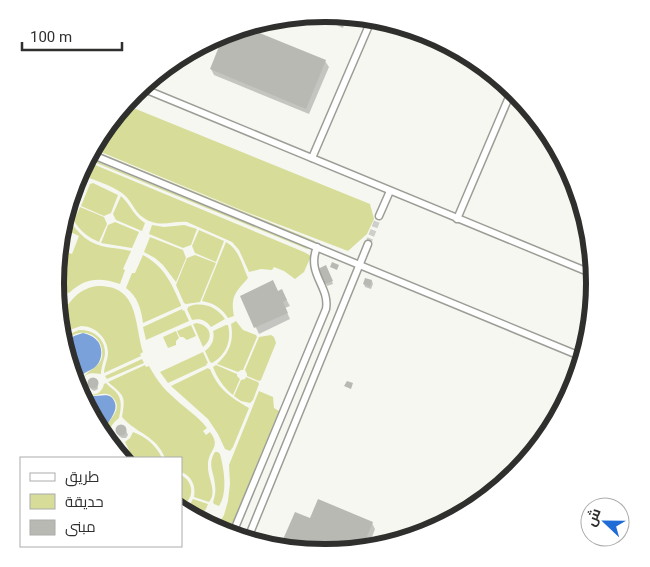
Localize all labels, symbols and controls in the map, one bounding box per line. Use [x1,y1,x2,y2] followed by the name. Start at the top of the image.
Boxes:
[22,20,122,52] scale bar
[30,28,72,46] text: 100 m
[20,457,182,547] legend
[65,468,99,487] text: طريق
[65,493,104,511] text: حديقة
[580,497,630,547] north arrow
[582,506,605,529] text: ش
[65,518,96,537] text: مبنى

